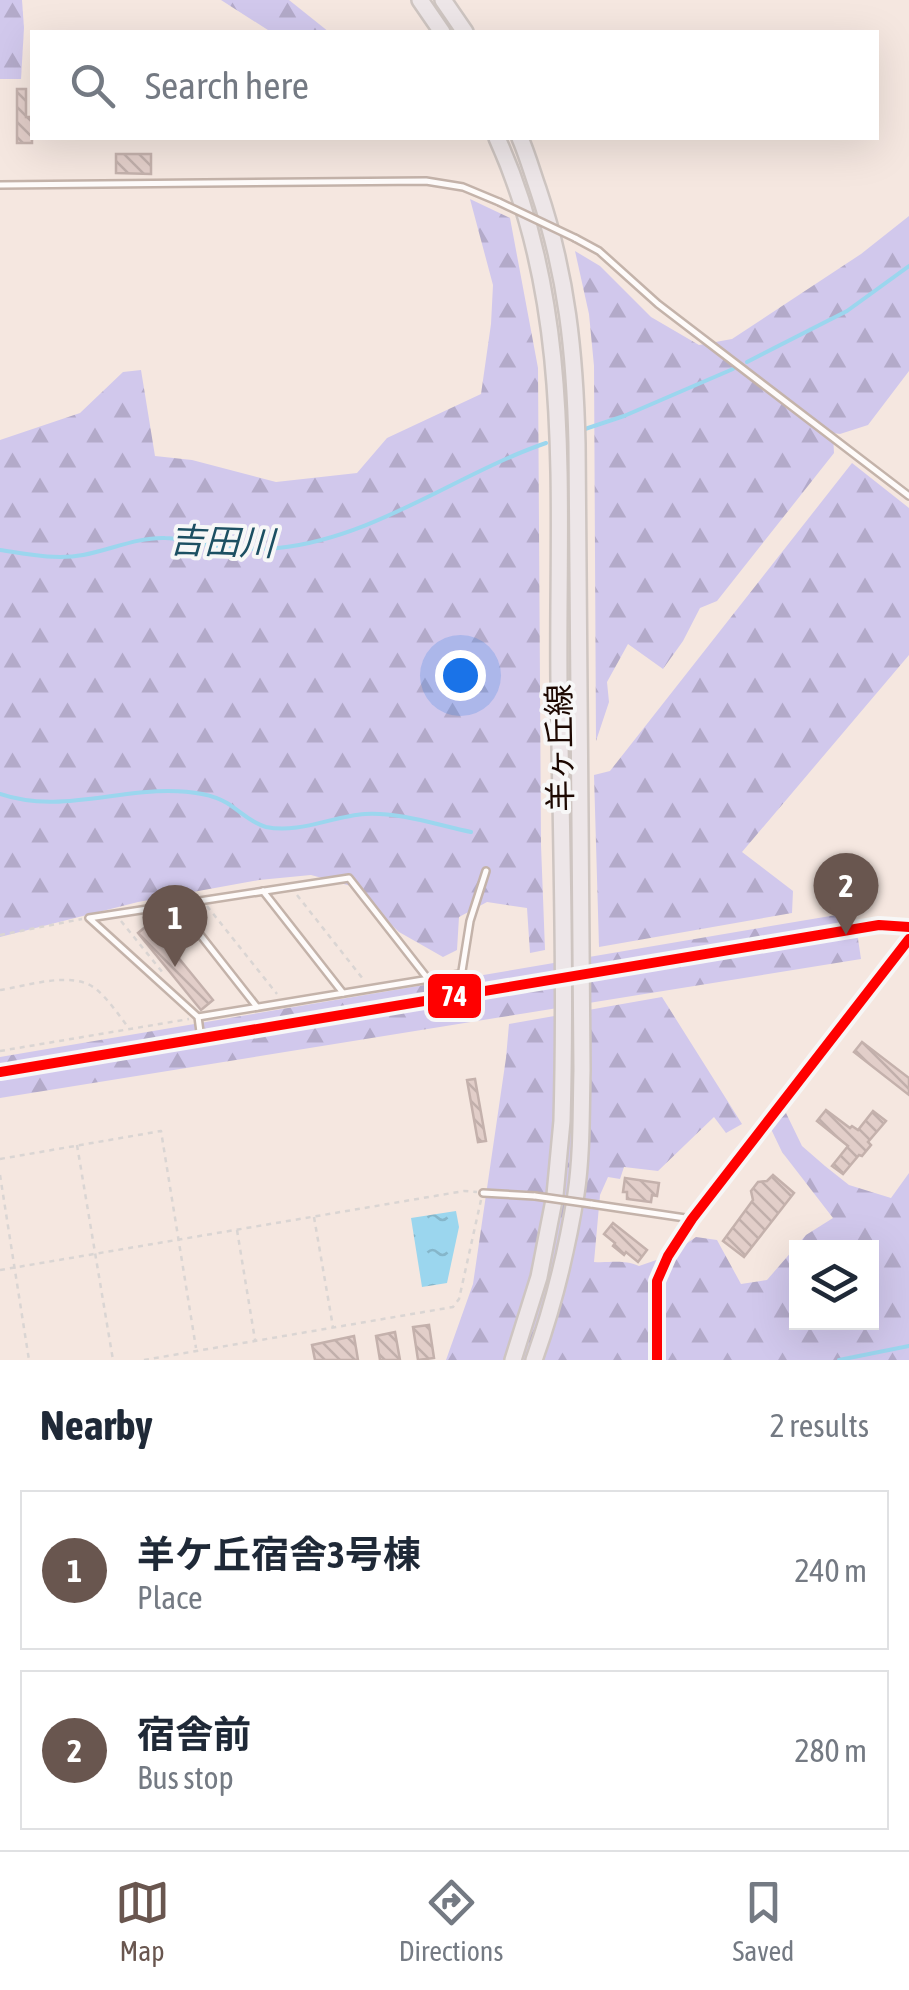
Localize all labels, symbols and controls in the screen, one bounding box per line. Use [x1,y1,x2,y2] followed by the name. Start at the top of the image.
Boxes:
[30,30,879,140] search box
[65,58,120,113] icon: search
[145,64,309,107] text: Search here
[169,519,279,563] water label: 吉田川
[435,650,486,701] your location
[540,684,579,812] street label: 羊ヶ丘線
[814,852,878,935] pin: 2
[142,884,208,967] pin: 1
[426,972,483,1020] line badge: 74
[441,980,467,1012] text: 74
[789,1240,879,1330] map controls
[789,1240,879,1330] button: layers
[40,1401,153,1449] text: Nearby
[770,1407,869,1444] text: 2 results
[137,1533,421,1576] text: 羊ケ丘宿舎3号棟
[67,1552,82,1589] text: 1
[794,1552,867,1589] text: 240 m
[137,1579,202,1616] text: Place
[137,1713,251,1756] text: 宿舎前
[67,1732,82,1769] text: 2
[794,1732,867,1769] text: 280 m
[137,1759,234,1796] text: Bus stop
[115,1875,170,1967] tab: Map
[399,1875,503,1967] tab: Directions
[733,1875,794,1967] tab: Saved

